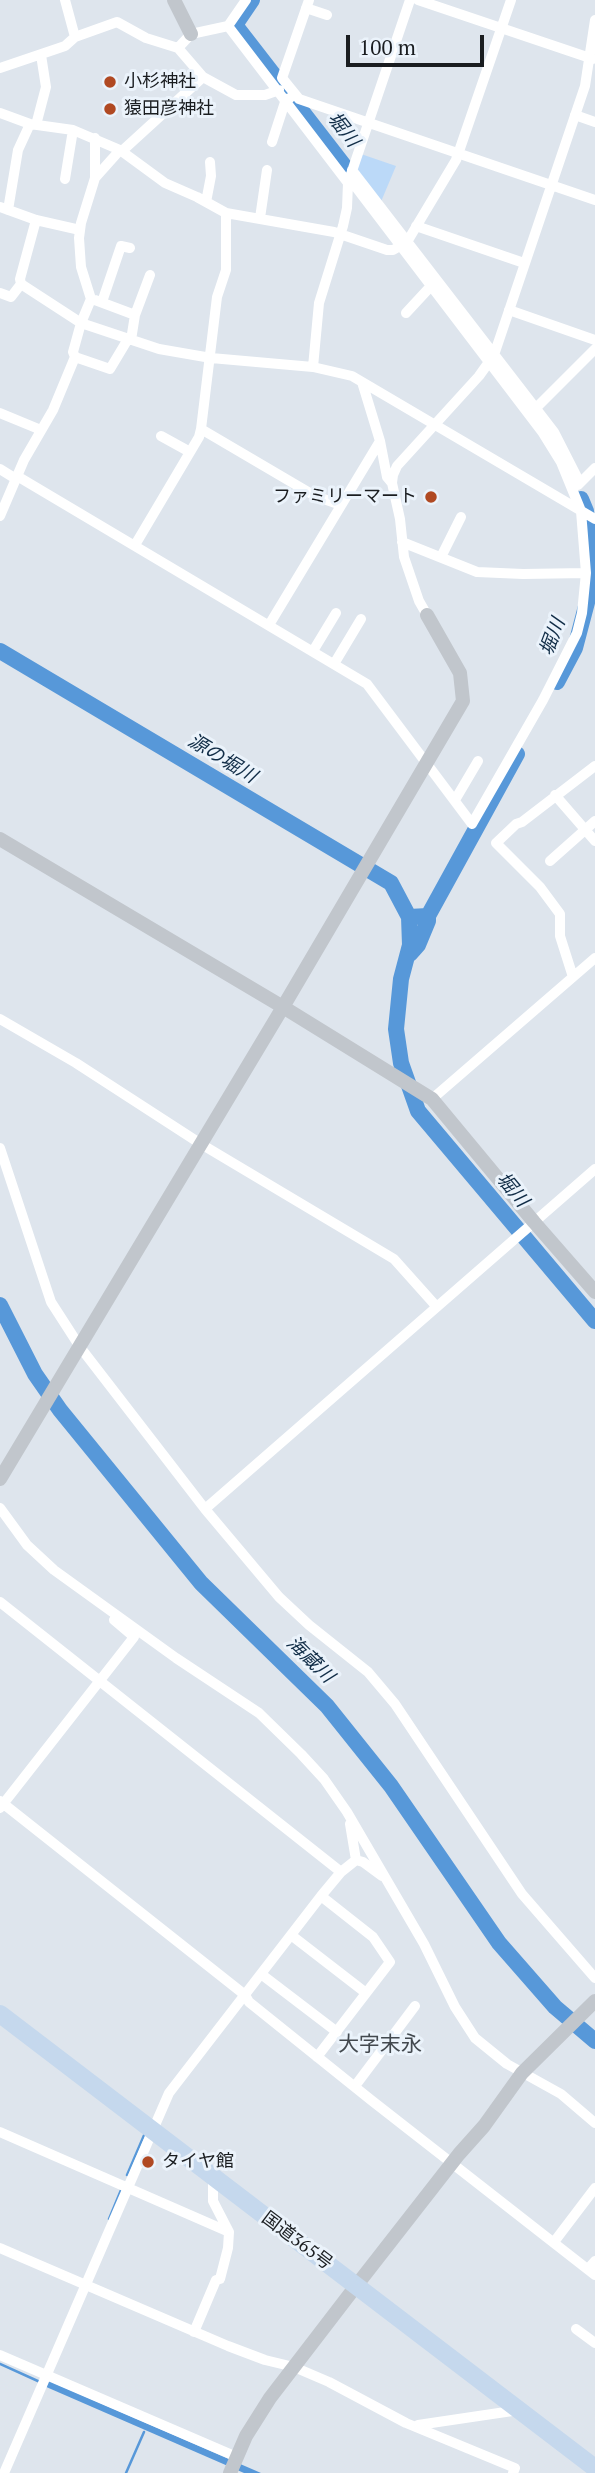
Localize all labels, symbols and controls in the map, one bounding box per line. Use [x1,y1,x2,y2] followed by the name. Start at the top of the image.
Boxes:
[350,21,488,65] scale bar
[359,33,416,61] text: 100 m
[124,71,196,93] place label: 小杉神社
[102,74,118,90] marker: 小杉神社
[124,98,214,120] place label: 猿田彦神社
[102,101,118,117] marker: 猿田彦神社
[322,108,364,152] water label: 堀川
[273,486,417,508] place label: ファミリーマート
[423,489,439,505] marker: ファミリーマート
[536,615,570,659] water label: 堀川
[184,730,260,788] water label: 源の堀川
[491,1168,533,1212] water label: 堀川
[282,1632,338,1688] water label: 海蔵川
[338,2032,422,2058] district label: 大字末永
[162,2151,234,2173] place label: タイヤ館
[140,2154,156,2170] marker: タイヤ館
[257,2207,337,2275] street label: 国道365号

